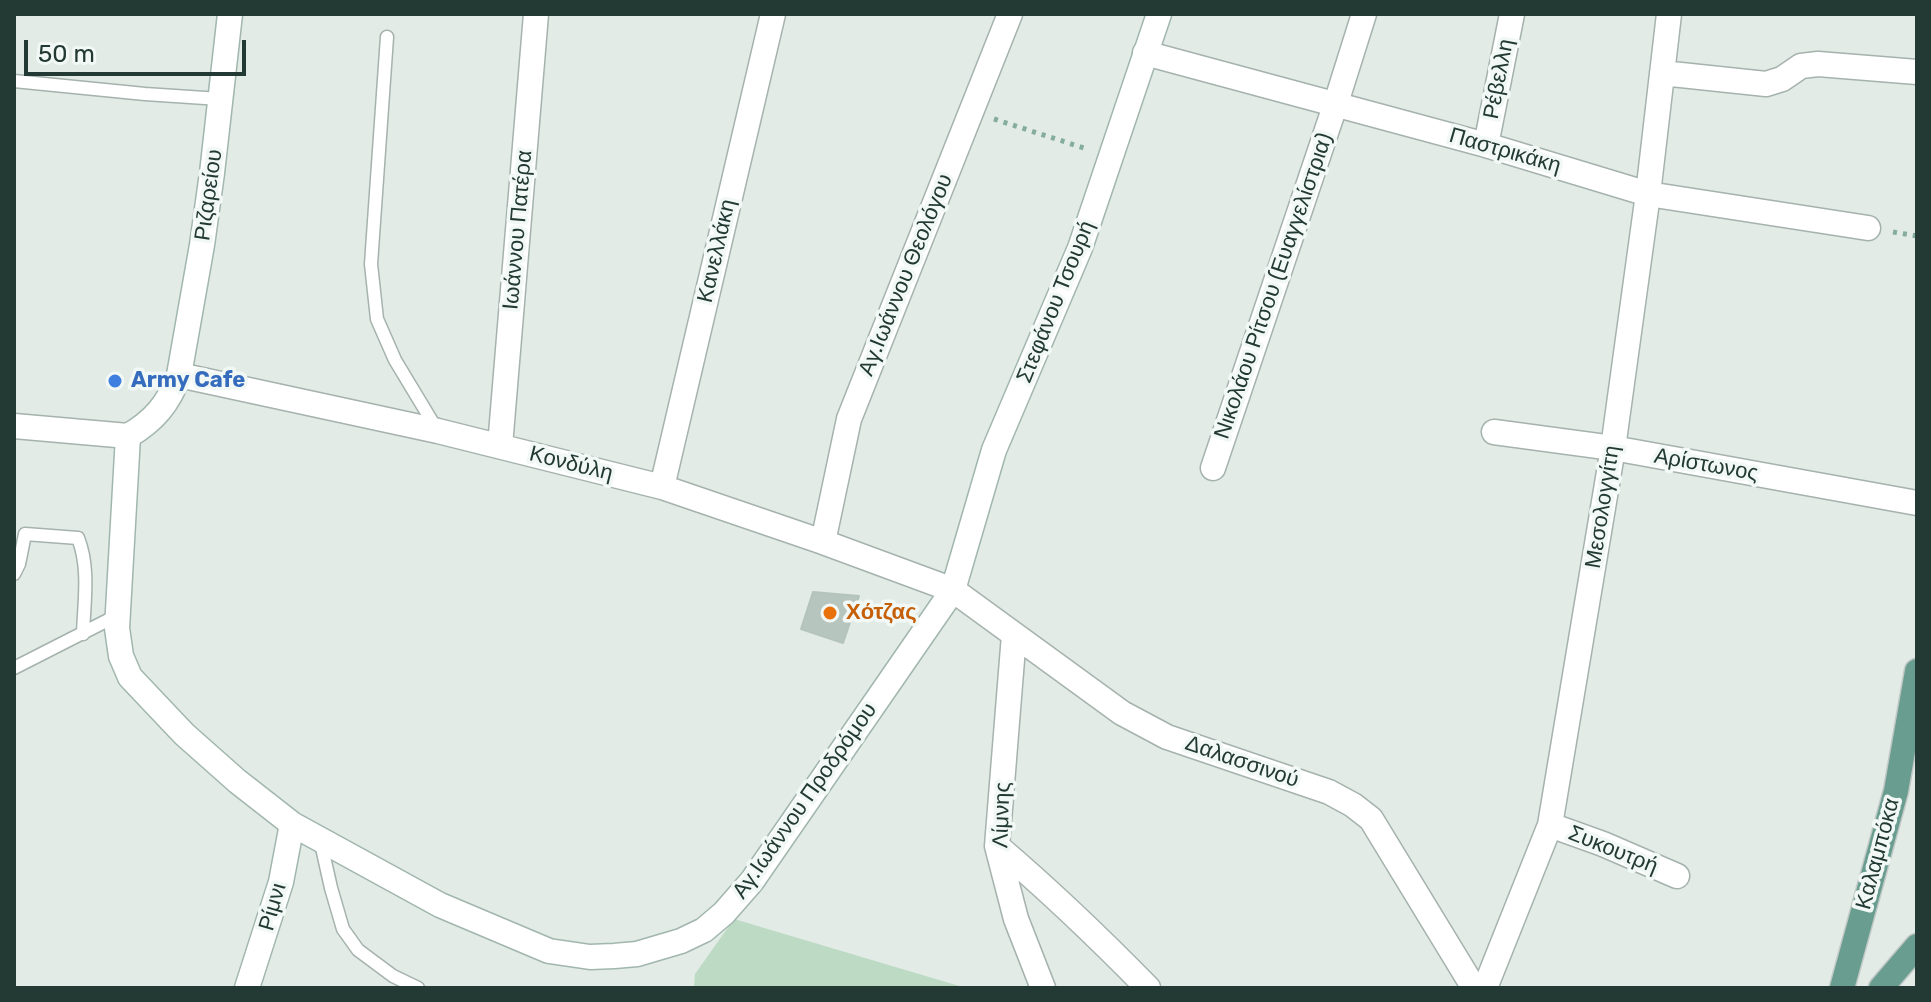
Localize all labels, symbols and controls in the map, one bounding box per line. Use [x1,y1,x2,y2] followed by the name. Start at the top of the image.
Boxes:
[28,24,250,74] scale bar
[1478,37,1520,121] street label: Ρέβελλη
[38,40,95,68] text: 50 m
[1446,122,1564,180] street label: Παστρικάκη
[1209,129,1339,443] street label: Νικολάου Ρίτσου (Ευαγγελίστρια)
[190,148,228,242] street label: Ριζαρείου
[498,149,538,311] street label: Ιωάννου Πατέρα
[853,170,959,380] street label: Αγ.Ιωάννου Θεολόγου
[692,197,742,305] street label: Κανελλάκη
[1011,217,1101,387] street label: Στεφάνου Τσουρή
[131,368,245,394] place label: Army Cafe
[106,372,124,390] marker: Army Cafe
[526,441,616,487] street label: Κονδύλη
[1652,443,1760,487] street label: Αρίστωνος
[1580,444,1626,570] street label: Μεσολογγίτη
[846,600,917,626] place label: Χότζας
[821,604,839,622] marker: Χότζας
[727,698,883,904] street label: Αγ.Ιωάννου Προδρόμου
[1182,730,1302,794] street label: Δαλασσινού
[988,782,1016,848] street label: Λίμνης
[1850,796,1906,912] street label: Καλαμπόκα
[1564,820,1662,880] street label: Συκουτρή
[254,880,292,934] street label: Ρίμνι

